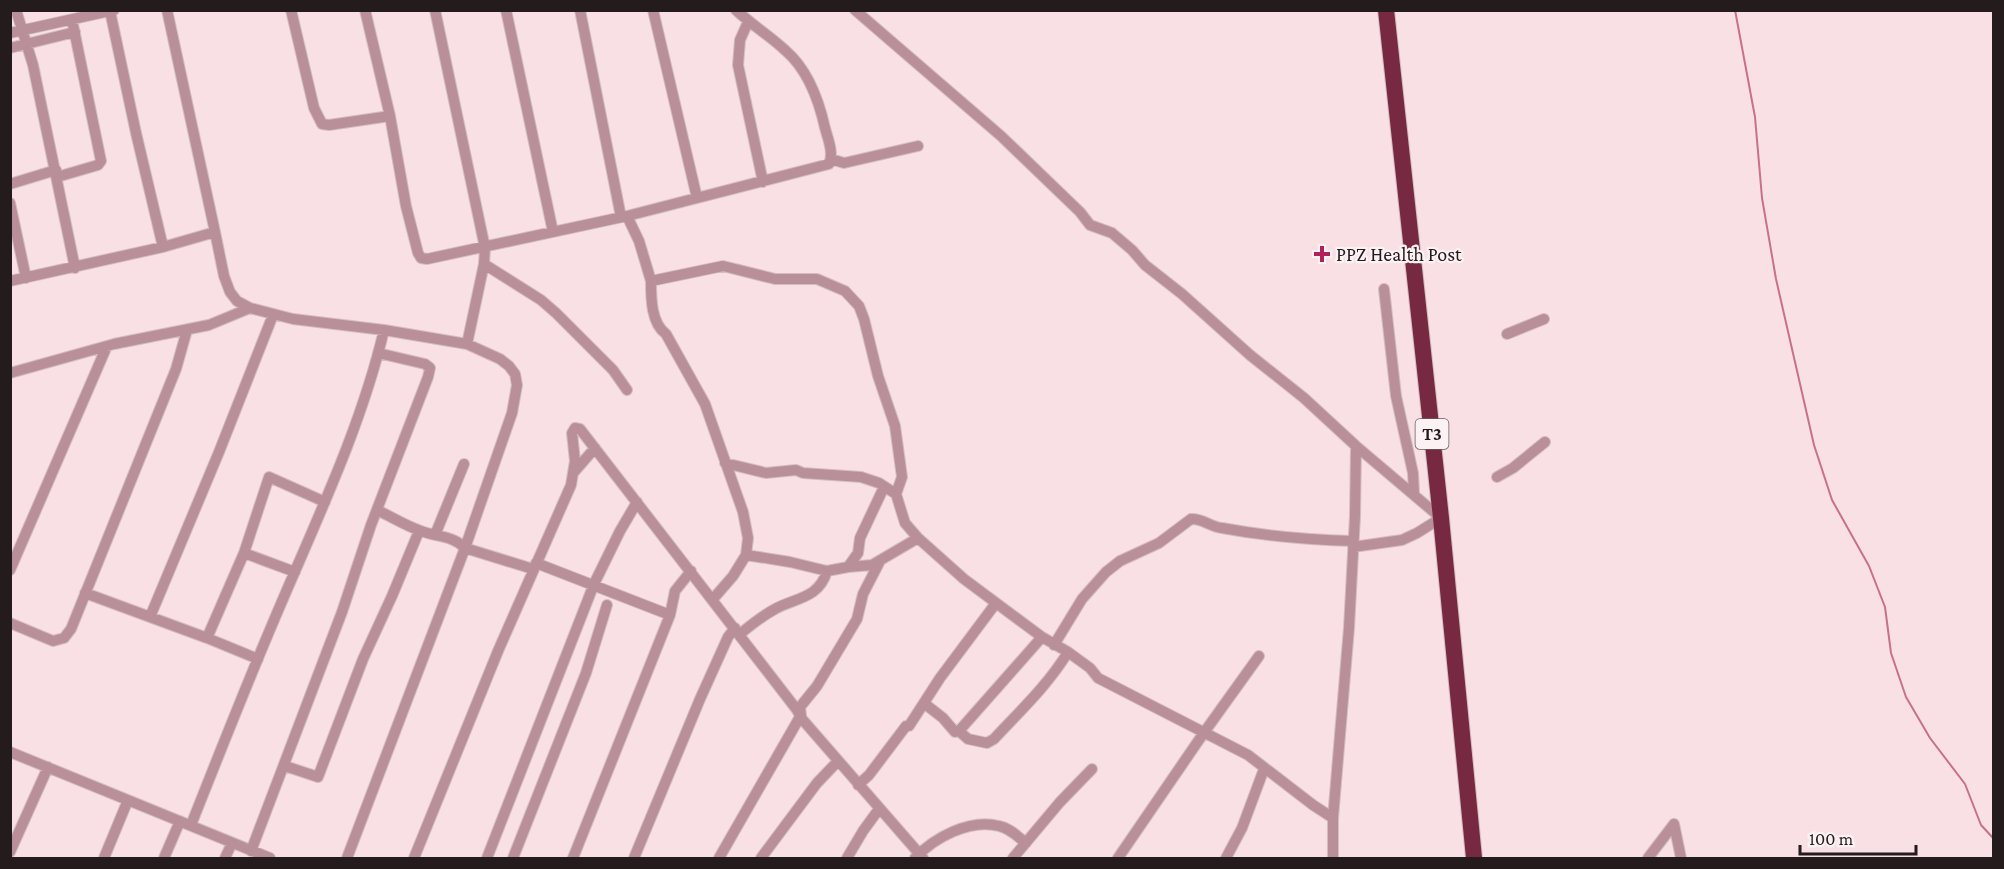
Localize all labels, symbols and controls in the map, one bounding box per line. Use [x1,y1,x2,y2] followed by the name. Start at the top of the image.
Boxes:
[1336,243,1462,265] place label: PPZ Health Post
[1313,245,1331,263] marker: PPZ Health Post
[1416,419,1448,449] road number: T3
[1800,818,1916,856] scale bar
[1809,829,1854,849] text: 100 m

